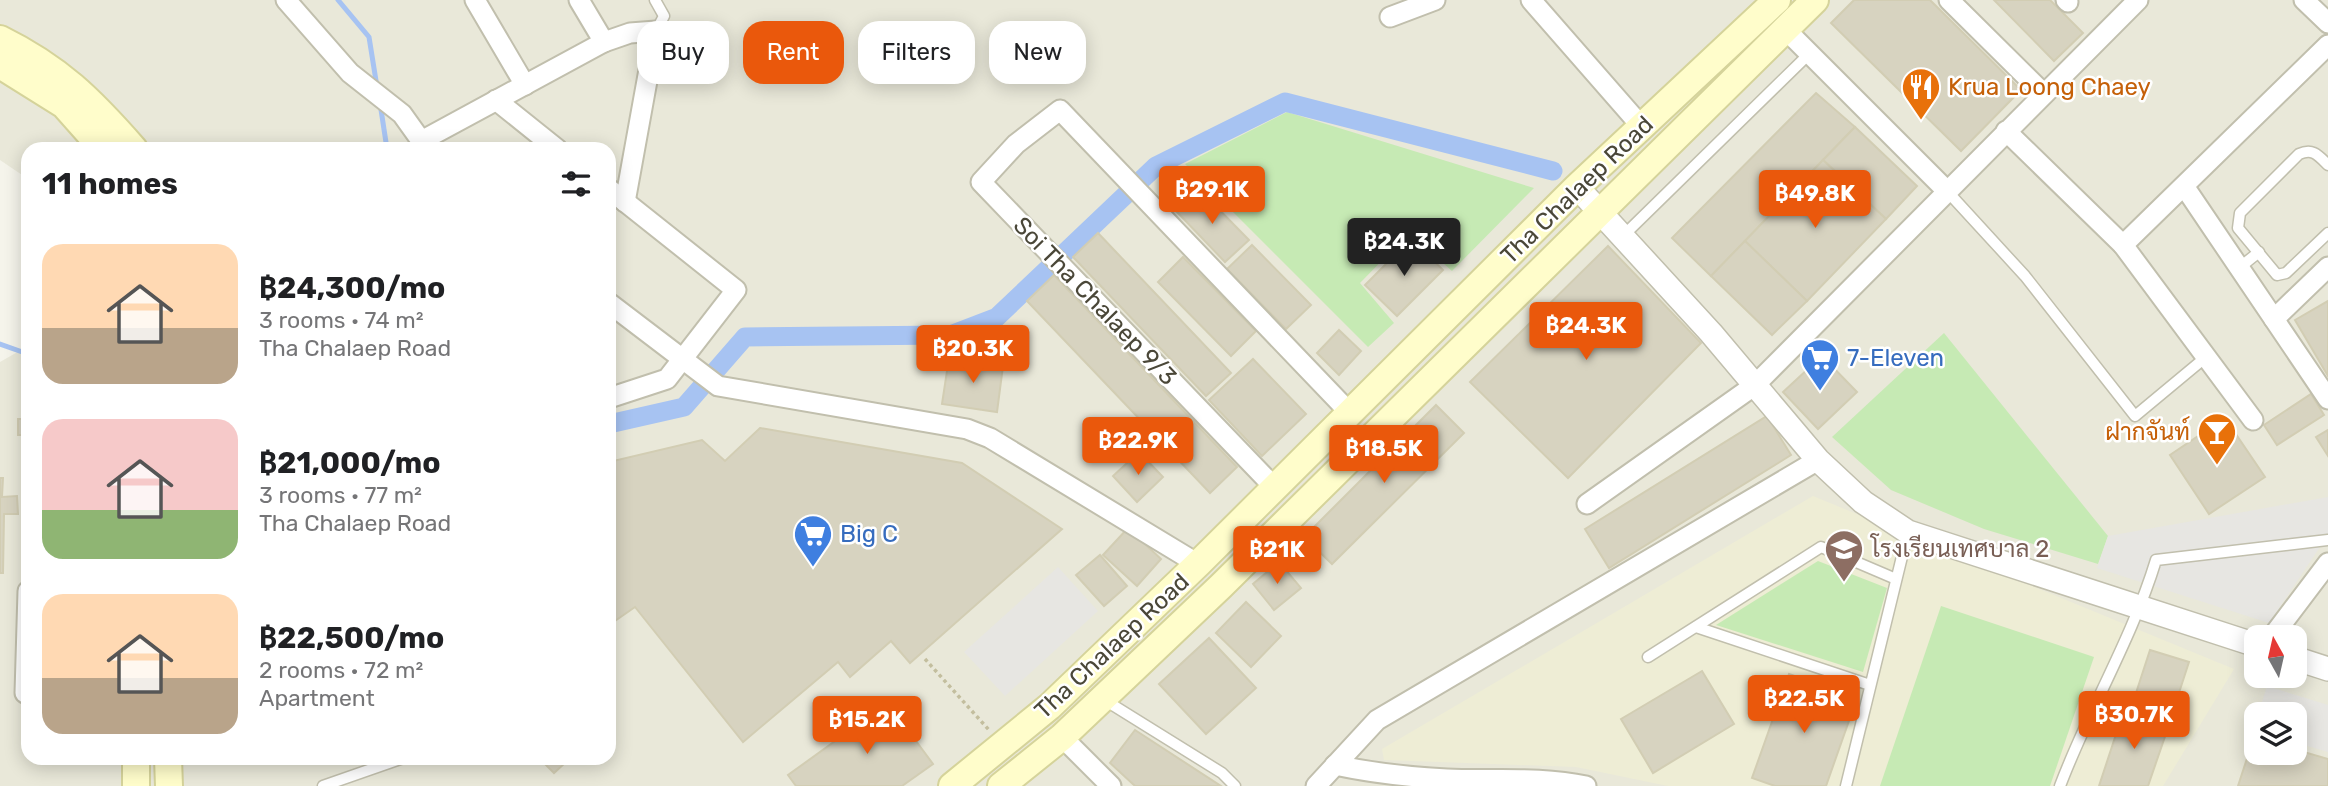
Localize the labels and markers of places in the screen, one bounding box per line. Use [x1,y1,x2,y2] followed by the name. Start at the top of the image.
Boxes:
[1900,66,1942,121] restaurant icon: Krua Loong Chaey
[1948,73,2151,101] place label: Krua Loong Chaey
[1155,166,1269,226] pin: ฿29.1K
[1758,170,1872,230] pin: ฿49.8K
[1347,218,1461,278] pin: ฿24.3K
[1529,302,1643,362] pin: ฿24.3K
[916,326,1030,385] pin: ฿20.3K
[1799,337,1841,392] supermarket icon: 7-Eleven
[1847,344,1944,372] place label: 7-Eleven
[2196,411,2238,466] bar icon: ฝากจันท์
[2105,416,2190,446] place label: ฝากจันท์
[1081,418,1195,477] pin: ฿22.9K
[1327,426,1441,485] pin: ฿18.5K
[792,513,834,568] supermarket icon: Big C
[840,520,898,548] place label: Big C
[1236,526,1318,586] pin: ฿21K
[1823,528,1865,583] school or university icon: โรงเรียนเทศบาล 2
[1869,533,2049,563] place label: โรงเรียนเทศบาล 2
[1747,676,1861,735] pin: ฿22.5K
[2077,692,2191,751] pin: ฿30.7K
[810,696,924,756] pin: ฿15.2K

